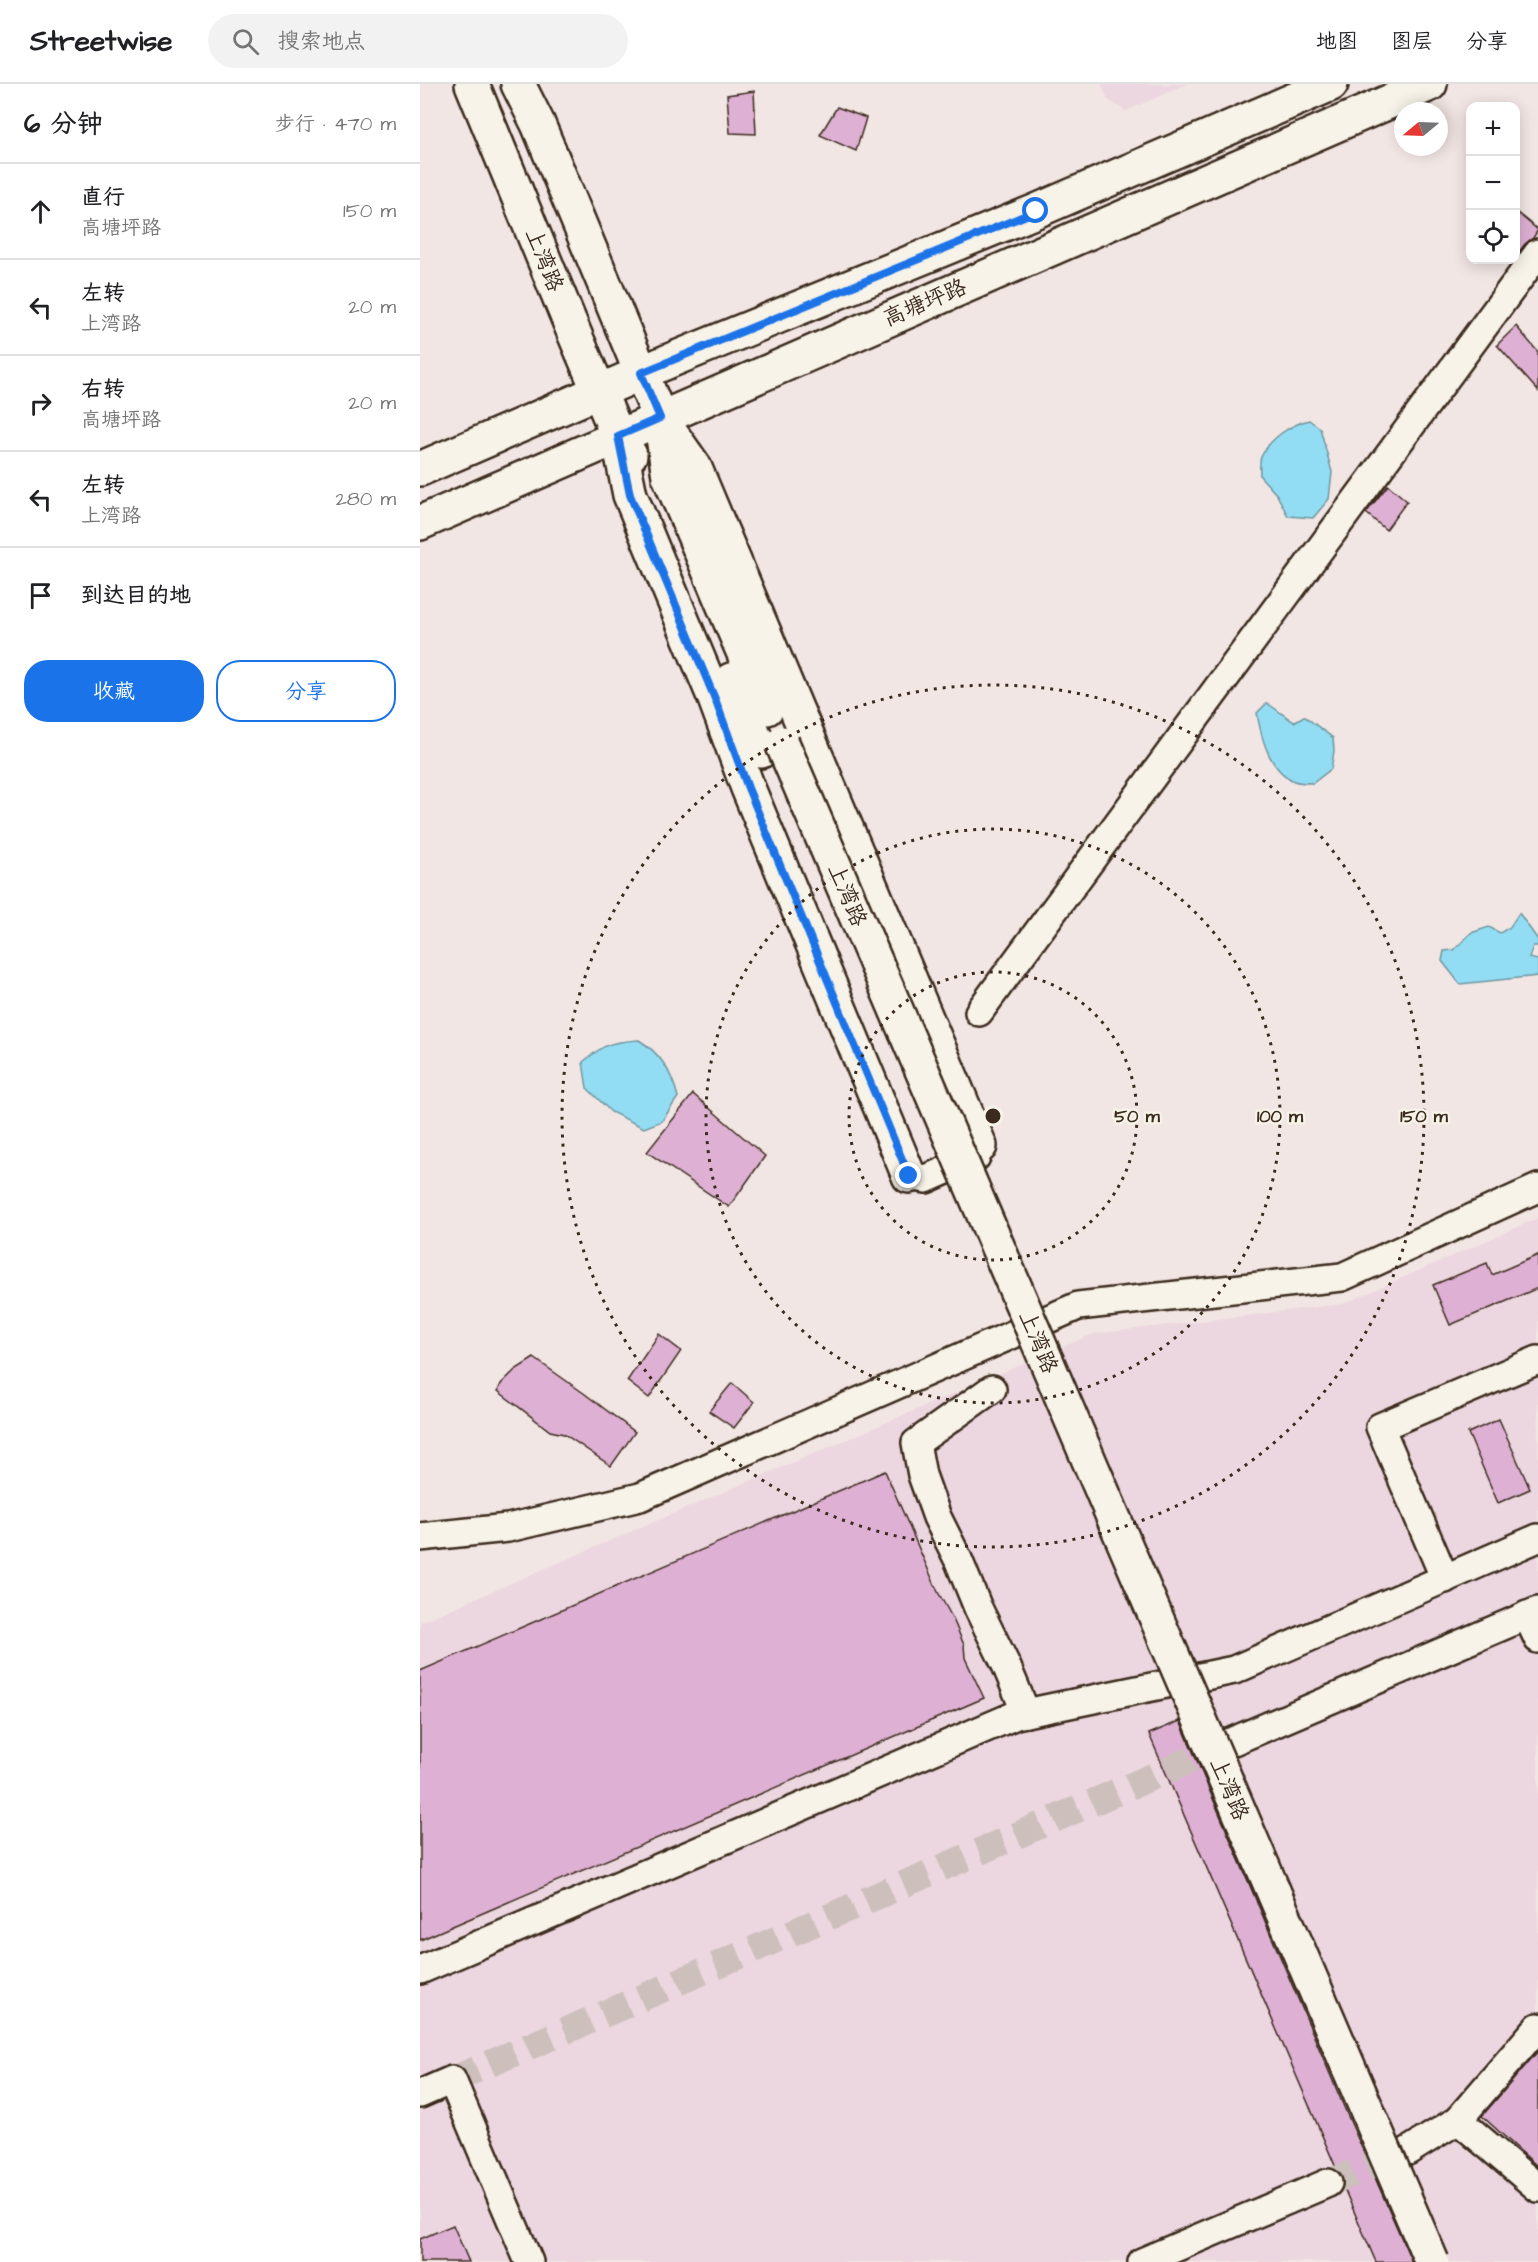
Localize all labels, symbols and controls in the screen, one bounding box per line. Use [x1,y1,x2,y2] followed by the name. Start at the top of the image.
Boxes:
[208,14,628,68] search box
[30,22,172,61] text: Streetwise
[229,25,262,58] icon: search
[277,26,365,57] text: 搜索地点
[1316,27,1358,56] text: 地图
[1391,27,1433,56] text: 图层
[1466,27,1508,56] text: 分享
[1394,102,1448,156] north arrow
[1466,102,1520,264] map controls
[1466,102,1520,156] button: +
[24,106,103,142] text: 6 分钟
[275,110,396,138] text: 步行 · 470 m
[1466,156,1520,210] button: −
[81,182,125,213] text: 直行
[24,195,57,228] icon: ahead
[343,197,396,225] text: 150 m
[1022,197,1048,223] route start
[1466,210,1520,264] button: locate
[81,214,161,242] text: 高塘坪路
[517,224,571,296] street label: 上湾路
[878,272,972,334] street label: 高塘坪路
[81,278,125,309] text: 左转
[24,291,57,324] icon: left
[348,293,396,321] text: 20 m
[81,310,141,338] text: 上湾路
[81,374,125,405] text: 右转
[24,387,57,420] icon: right
[348,389,396,417] text: 20 m
[81,406,161,434] text: 高塘坪路
[81,470,125,501] text: 左转
[24,483,57,516] icon: left
[335,485,396,513] text: 280 m
[81,502,141,530] text: 上湾路
[24,579,57,612] icon: arrive
[81,580,191,611] text: 到达目的地
[24,660,204,722] button: 收藏
[216,660,396,722] button: 分享
[820,859,874,931] street label: 上湾路
[1114,1104,1161,1129] text: 50 m
[1257,1104,1304,1129] text: 100 m
[1400,1104,1449,1129] text: 150 m
[983,1106,1003,1126] centre of rings
[895,1162,921,1188] route end
[1011,1306,1065,1378] street label: 上湾路
[1202,1753,1256,1825] street label: 上湾路

